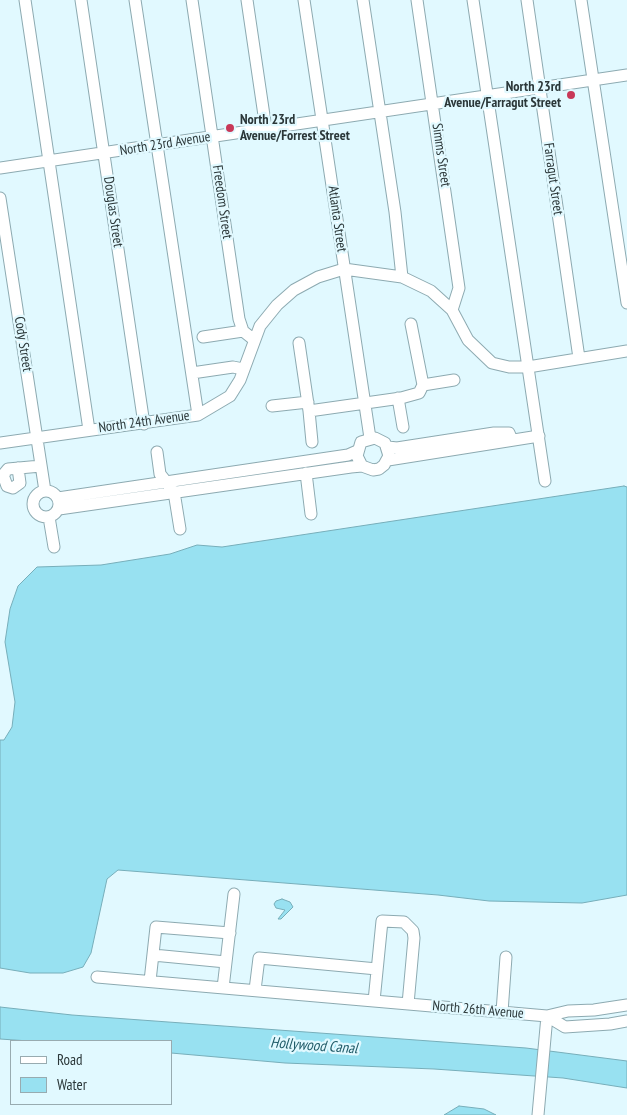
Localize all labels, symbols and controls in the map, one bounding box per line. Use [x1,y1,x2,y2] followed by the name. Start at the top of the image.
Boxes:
[444,79,561,111] place label: North 23rd Avenue/Farragut Street
[565,89,577,101] marker: North 23rd Avenue/Farragut Street
[240,112,350,144] place label: North 23rd Avenue/Forrest Street
[224,122,236,134] marker: North 23rd Avenue/Forrest Street
[428,122,454,188] street label: Simms Street
[118,129,212,159] street label: North 23rd Avenue
[540,142,566,216] street label: Farragut Street
[209,164,235,240] street label: Freedom Street
[100,176,126,248] street label: Douglas Street
[324,185,350,253] street label: Atlanta Street
[10,315,36,373] street label: Cody Street
[97,407,191,437] street label: North 24th Avenue
[432,998,524,1022] street label: North 26th Avenue
[270,1034,358,1058] water label: Hollywood Canal
[10,1040,172,1105] legend
[57,1050,83,1069] text: Road
[57,1075,87,1094] text: Water

